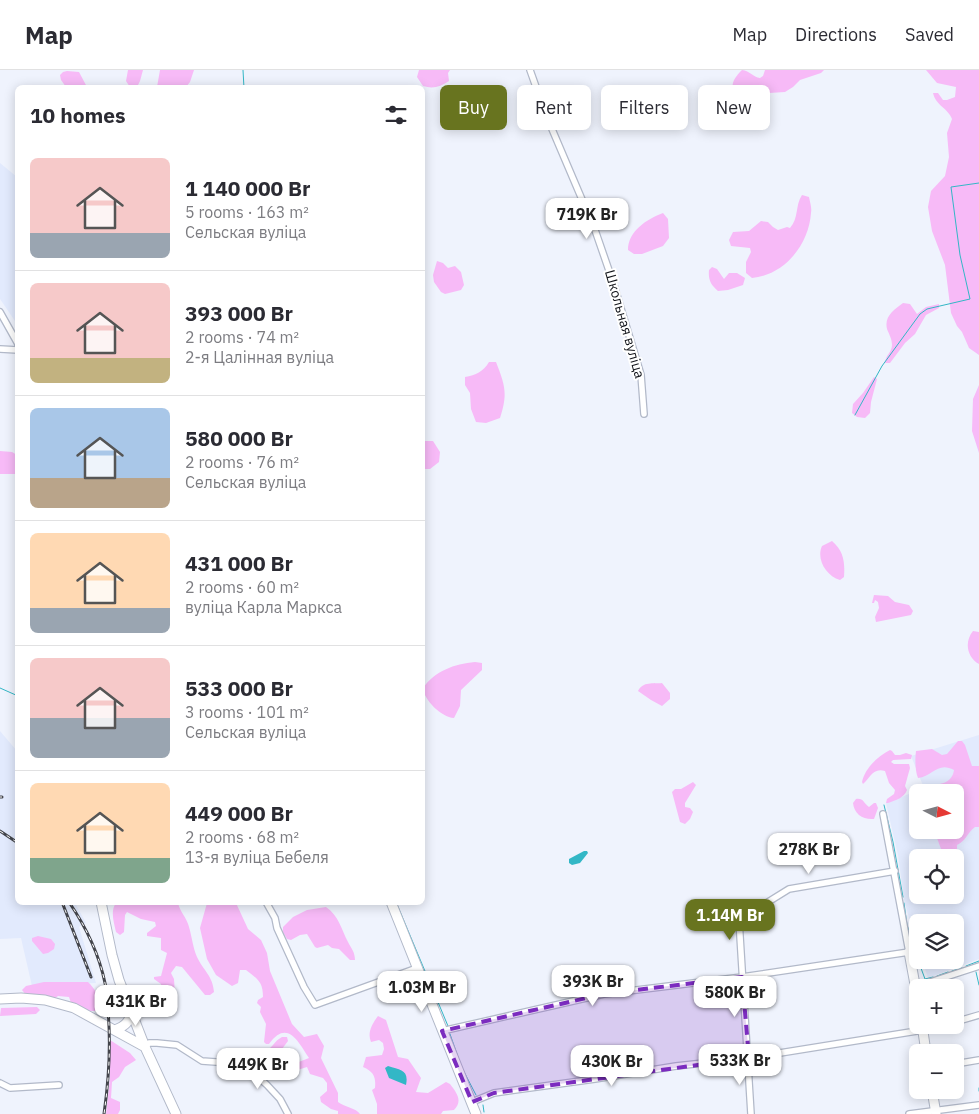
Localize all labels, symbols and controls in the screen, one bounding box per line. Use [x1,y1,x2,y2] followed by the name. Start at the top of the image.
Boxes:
[25,19,73,51] text: Map
[732,23,767,46] text: Map
[795,23,877,46] text: Directions
[905,23,954,46] text: Saved
[440,85,507,130] chip: Buy
[517,85,591,130] chip: Rent
[601,85,688,130] chip: Filters
[698,85,770,130] chip: New
[30,101,126,129] text: 10 homes
[382,101,410,129] icon: filters
[185,174,311,202] text: 1 140 000 Br
[70,178,130,238] icon: home
[541,198,633,240] pin: 719K Br
[185,202,309,222] text: 5 rooms · 163 m²
[557,204,617,224] text: 719K Br
[185,222,306,242] text: Сельская вуліца
[601,268,649,381] street label: Школьная вуліца
[185,299,293,327] text: 393 000 Br
[70,303,130,363] icon: home
[185,327,299,347] text: 2 rooms · 74 m²
[185,347,334,367] text: 2-я Цалінная вуліца
[185,424,293,452] text: 580 000 Br
[70,428,130,488] icon: home
[185,452,299,472] text: 2 rooms · 76 m²
[185,472,306,492] text: Сельская вуліца
[185,549,293,577] text: 431 000 Br
[70,553,130,613] icon: home
[185,577,299,597] text: 2 rooms · 60 m²
[185,597,342,617] text: вуліца Карла Маркса
[185,674,293,702] text: 533 000 Br
[70,678,130,738] icon: home
[185,702,309,722] text: 3 rooms · 101 m²
[185,722,306,742] text: Сельская вуліца
[909,784,964,839] north arrow
[909,784,964,1099] map controls
[185,799,293,827] text: 449 000 Br
[70,803,130,863] icon: home
[185,827,299,847] text: 2 rooms · 68 m²
[763,832,855,875] pin: 278K Br
[779,839,839,859] text: 278K Br
[185,847,329,867] text: 13-я вуліца Бебеля
[909,849,964,904] button: locate
[678,898,782,941] pin: 1.14M Br
[696,905,764,925] text: 1.14M Br
[909,914,964,969] button: layers
[547,964,639,1007] pin: 393K Br
[370,970,474,1013] pin: 1.03M Br
[563,971,623,991] text: 393K Br
[689,976,781,1018] pin: 580K Br
[388,977,456,997] text: 1.03M Br
[909,979,964,1034] button: +
[705,982,765,1002] text: 580K Br
[90,984,182,1027] pin: 431K Br
[106,991,166,1011] text: 431K Br
[566,1044,658,1087] pin: 430K Br
[694,1044,786,1086] pin: 533K Br
[909,1044,964,1099] button: −
[212,1048,304,1090] pin: 449K Br
[710,1050,770,1070] text: 533K Br
[582,1051,642,1071] text: 430K Br
[228,1054,288,1074] text: 449K Br

